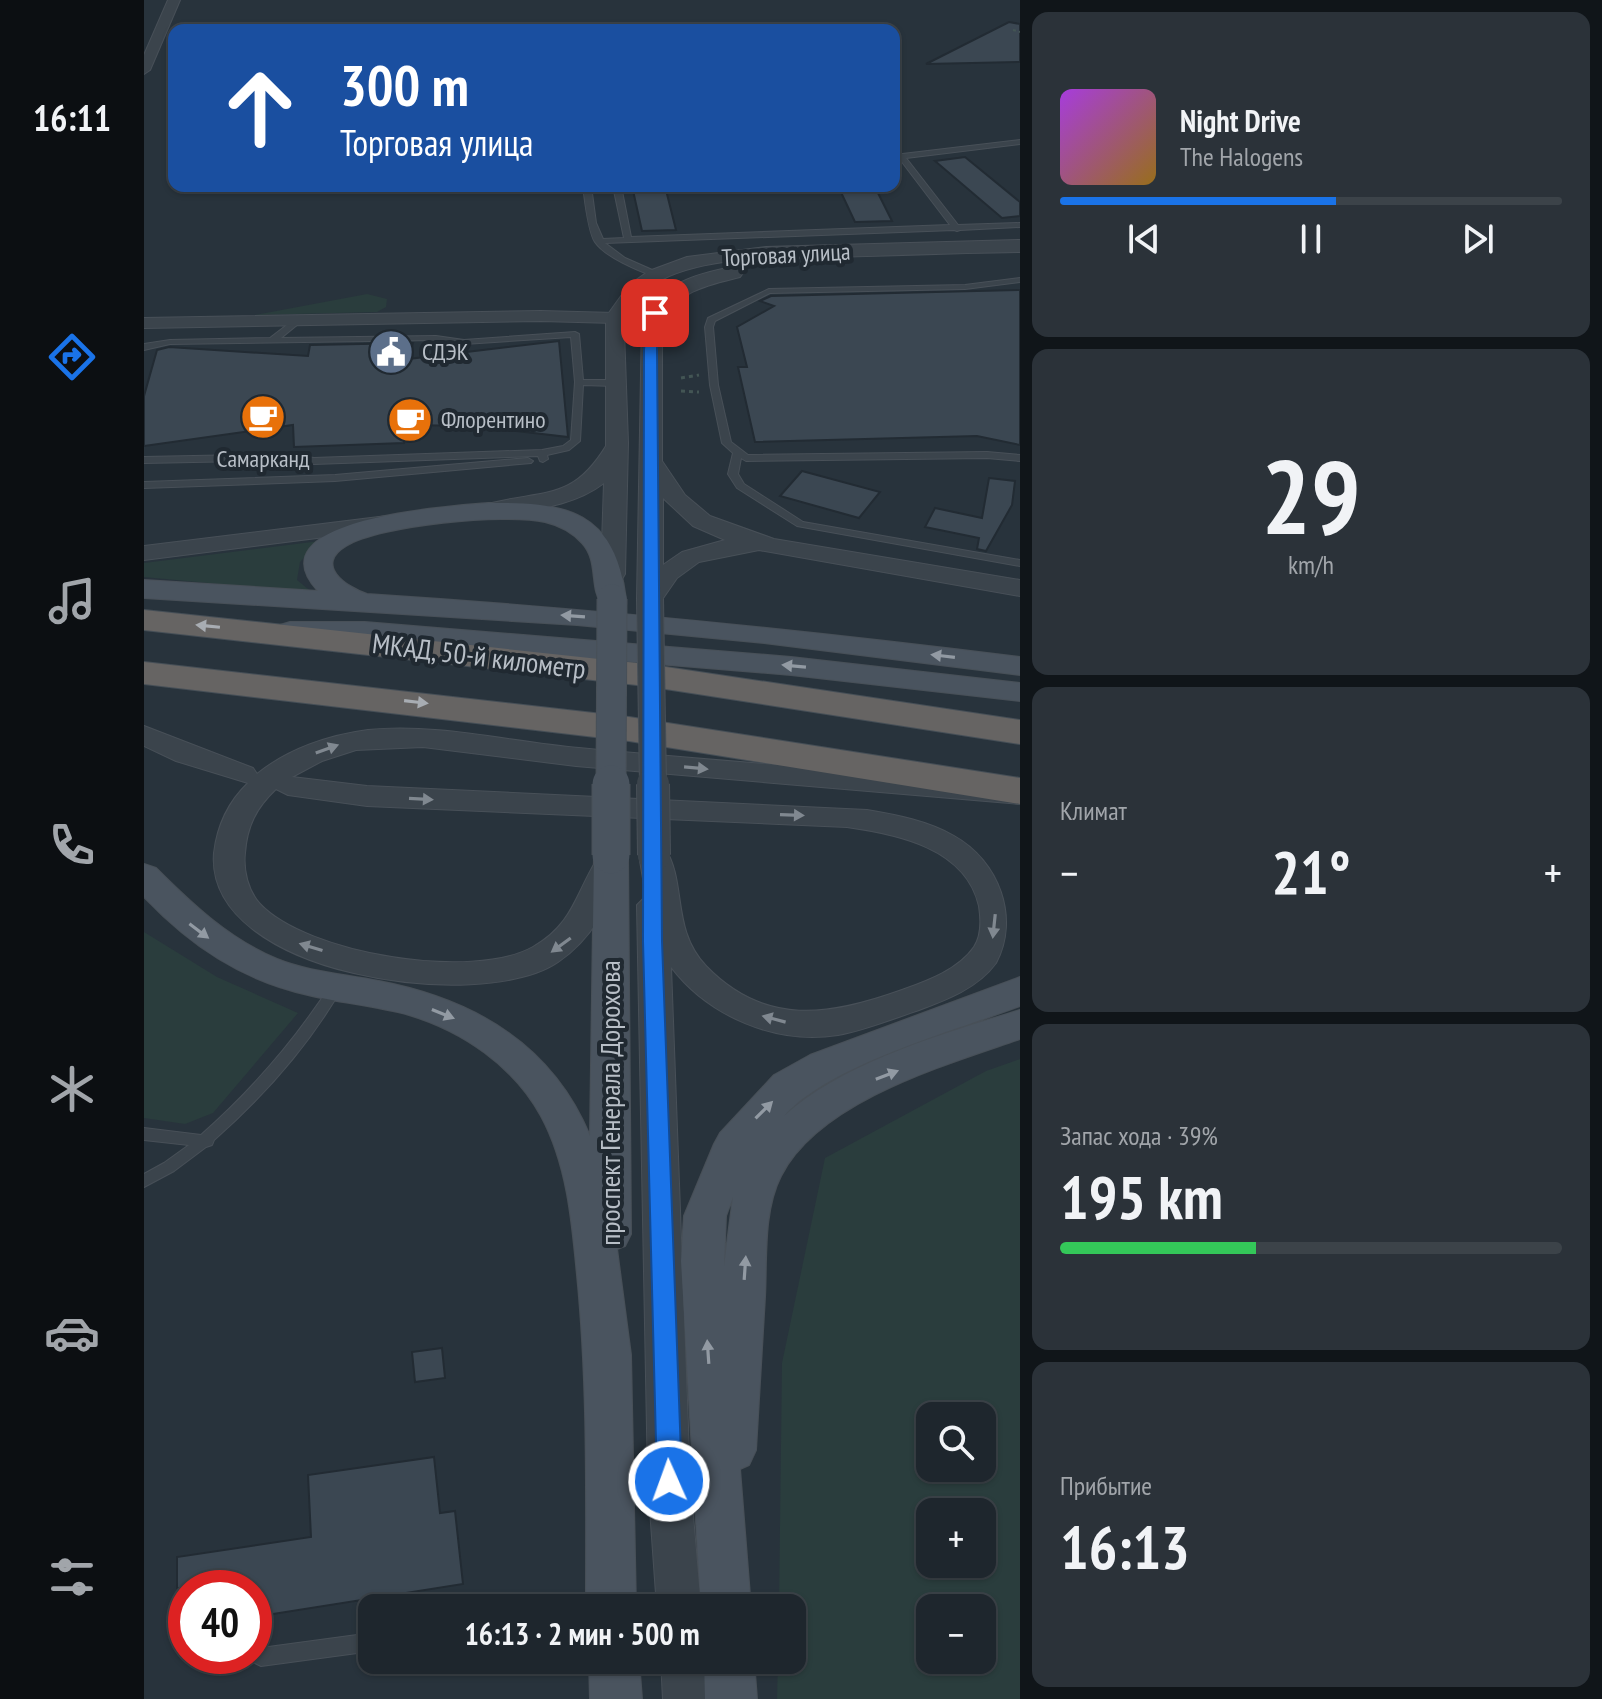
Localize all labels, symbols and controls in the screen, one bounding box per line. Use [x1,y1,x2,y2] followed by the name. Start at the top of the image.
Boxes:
[340,49,469,121] text: 300 m
[208,56,312,160] icon: ahead
[33,94,111,141] text: 16:11
[1180,101,1301,140] text: Night Drive
[340,119,534,166] text: Торговая улица
[1180,140,1303,173] text: The Halogens
[1122,217,1166,261] icon: previous
[1289,217,1333,261] icon: pause
[1456,217,1500,261] icon: next
[721,236,851,273] street label: Торговая улица
[621,279,689,347] pin
[633,291,677,335] icon: arrive
[367,328,415,376] public building icon: СДЭК
[44,329,100,385] icon: directions
[422,336,469,367] place label: СДЭК
[239,393,287,441] cafe icon: Самарканд
[386,396,434,444] cafe icon: Флорентино
[441,404,546,435] place label: Флорентино
[1261,428,1361,563] text: 29
[217,443,310,474] place label: Самарканд
[1288,548,1334,581] text: km/h
[44,573,100,629] icon: music
[560,609,585,622] one-way arrow
[195,620,220,633] one-way arrow
[370,624,588,687] street label: МКАД, 50-й километр
[930,650,955,663] one-way arrow
[781,660,806,673] one-way arrow
[404,695,429,708] one-way arrow
[315,743,339,755] one-way arrow
[684,762,709,775] one-way arrow
[409,793,434,806] one-way arrow
[1060,794,1127,827] text: Климат
[780,808,805,821] one-way arrow
[44,817,100,873] icon: phone
[1271,833,1351,911] text: 21°
[1060,844,1078,901] text: −
[1544,844,1562,901] text: +
[987,914,1000,939] one-way arrow
[189,923,209,939] one-way arrow
[550,937,571,952] one-way arrow
[298,940,322,953] one-way arrow
[591,960,628,1246] street label: проспект Генерала Дорохова
[431,1008,455,1021] one-way arrow
[762,1012,787,1024] one-way arrow
[44,1061,100,1117] icon: climate
[875,1068,899,1081] one-way arrow
[755,1100,774,1119] one-way arrow
[1060,1119,1218,1152] text: Запас хода · 39%
[1060,1158,1223,1236] text: 195 km
[739,1255,752,1280] one-way arrow
[44,1305,100,1361] icon: car
[701,1339,714,1364] one-way arrow
[916,1402,996,1674] map controls
[916,1402,996,1482] button: search
[627,1439,711,1523] position arrow
[1060,1469,1152,1502] text: Прибытие
[916,1498,996,1578] button: +
[1060,1508,1190,1586] text: 16:13
[44,1549,100,1605] icon: filters
[168,1570,272,1674] speed limit sign: 40
[916,1594,996,1674] button: −
[464,1614,700,1653] text: 16:13 · 2 мин · 500 m

